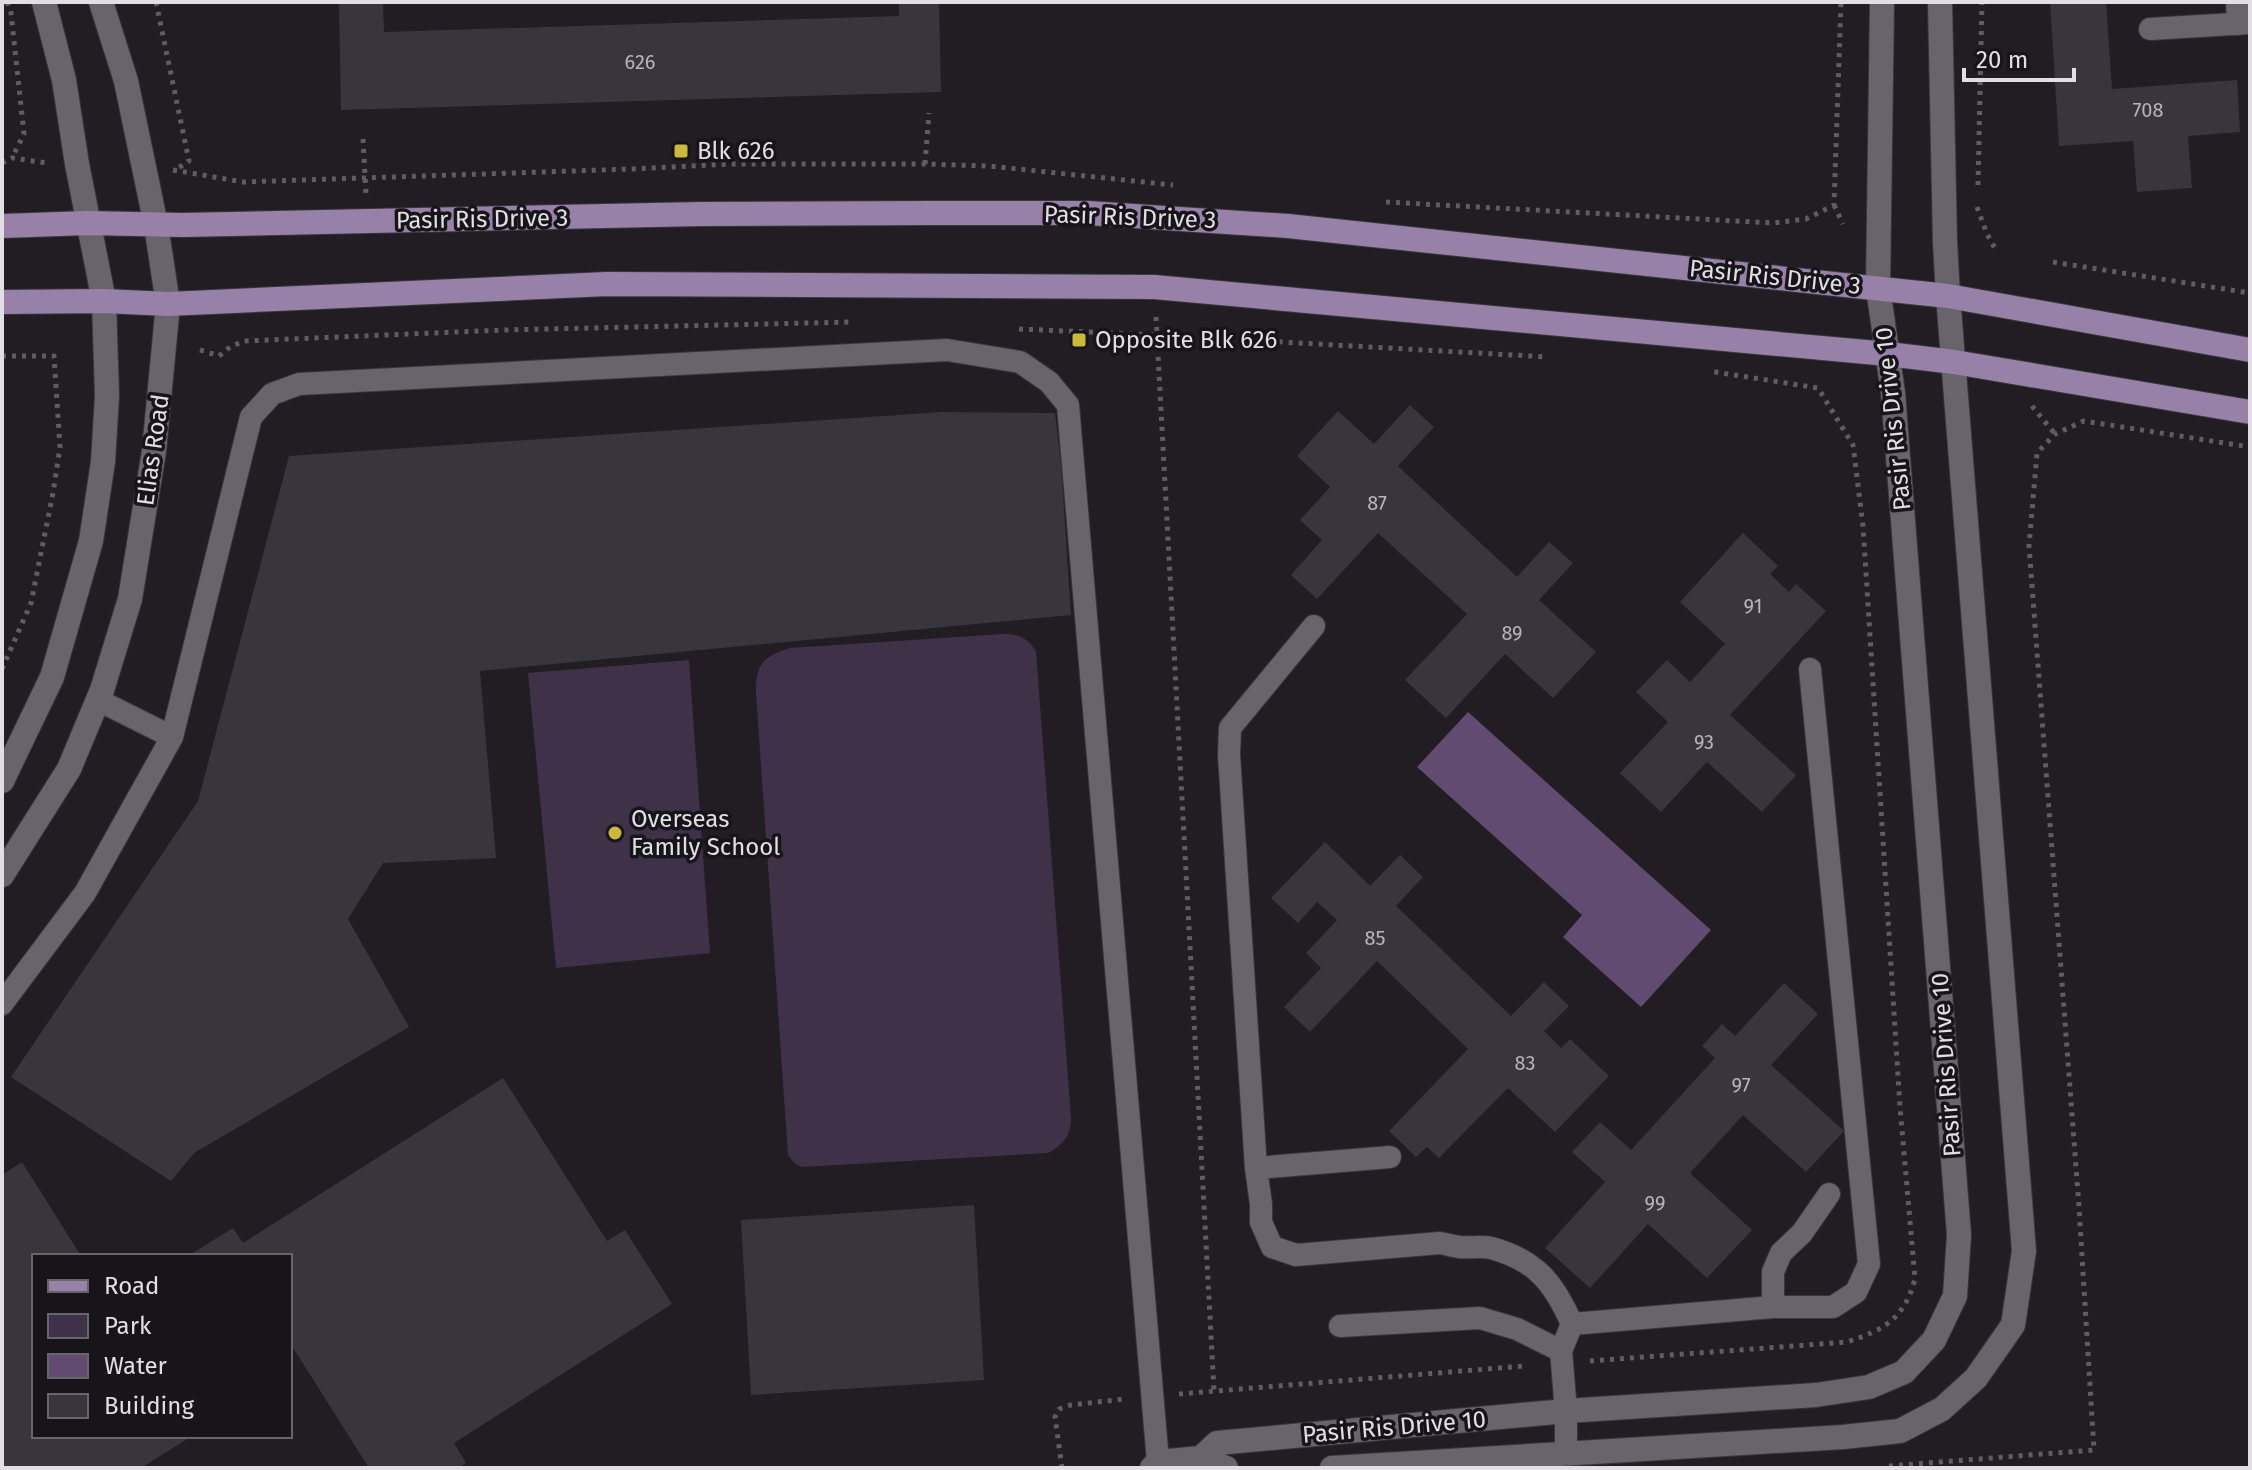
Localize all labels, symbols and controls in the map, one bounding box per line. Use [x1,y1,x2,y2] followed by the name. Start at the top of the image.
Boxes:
[1964,32,2074,82] scale bar
[1976,46,2028,74] text: 20 m
[625,50,655,74] house number: 626
[2133,98,2163,122] house number: 708
[697,137,774,165] place label: Blk 626
[672,142,690,160] marker: Blk 626
[1043,200,1217,234] street label: Pasir Ris Drive 3
[396,203,568,235] street label: Pasir Ris Drive 3
[1688,254,1862,300] street label: Pasir Ris Drive 3
[1095,326,1277,354] place label: Opposite Blk 626
[1869,326,1917,512] street label: Pasir Ris Drive 10
[1070,331,1088,349] marker: Opposite Blk 626
[131,392,175,508] street label: Elias Road
[1367,491,1387,515] house number: 87
[1744,594,1762,618] house number: 91
[1501,621,1523,645] house number: 89
[1694,730,1714,754] house number: 93
[631,805,780,861] place label: Overseas Family School
[606,824,624,842] marker: Overseas Family School
[1364,926,1386,950] house number: 85
[1926,972,1966,1158] street label: Pasir Ris Drive 10
[1515,1051,1536,1075] house number: 83
[1731,1073,1751,1097] house number: 97
[1645,1191,1666,1215] house number: 99
[32,1254,292,1438] legend
[104,1272,159,1300] text: Road
[104,1312,152,1340] text: Park
[104,1352,168,1380] text: Water
[104,1392,194,1420] text: Building
[1301,1405,1487,1449] street label: Pasir Ris Drive 10

